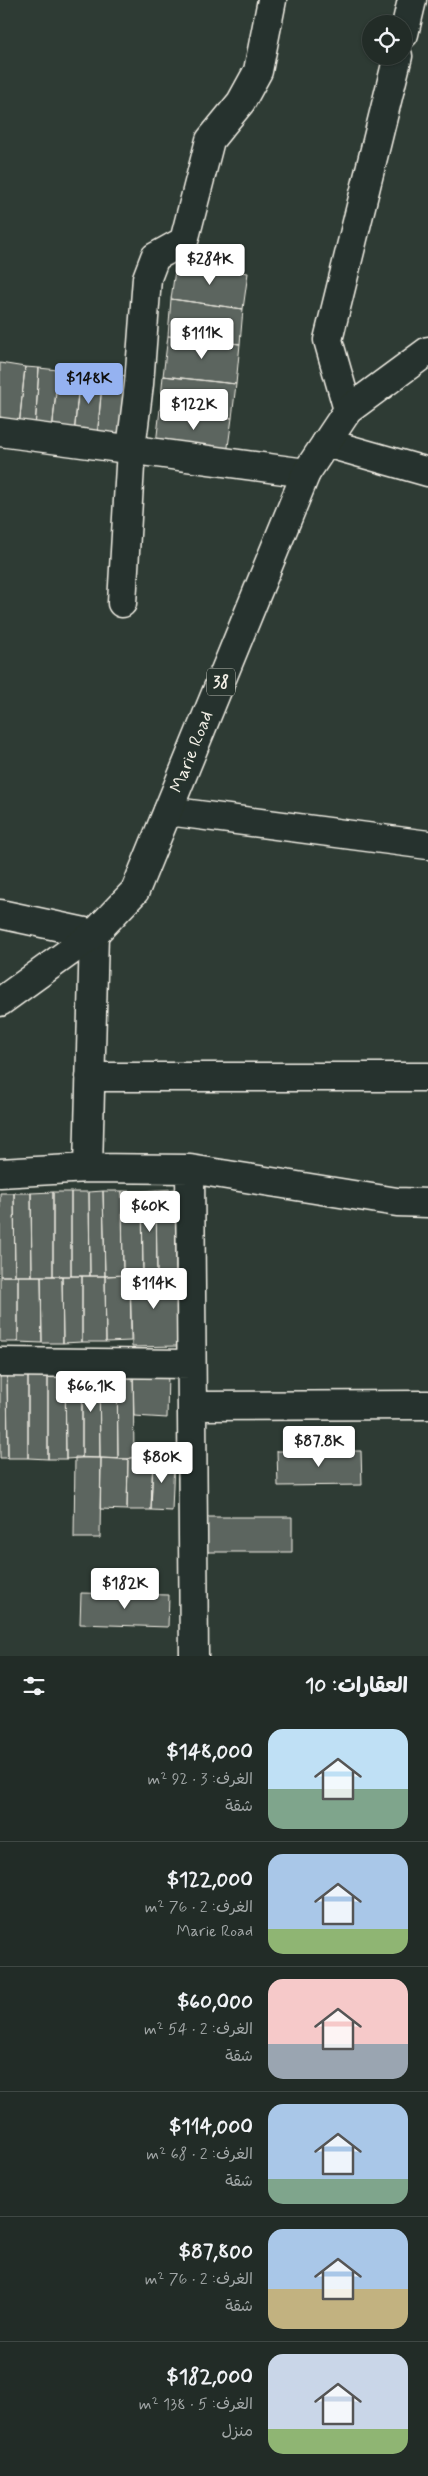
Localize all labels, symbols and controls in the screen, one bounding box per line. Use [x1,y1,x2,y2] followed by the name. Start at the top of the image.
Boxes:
[362,15,412,65] map controls
[362,15,412,65] button: locate
[175,244,245,286] pin: $284K
[187,249,233,270] text: $284K
[167,318,237,360] pin: $111K
[182,323,222,344] text: $111K
[54,362,124,405] pin: $148K
[66,368,112,389] text: $148K
[159,388,229,431] pin: $122K
[171,394,217,415] text: $122K
[207,669,235,696] road number: 38
[165,708,219,796] street label: Marie Road
[120,1190,180,1233] pin: $60K
[131,1196,169,1217] text: $60K
[119,1268,189,1310] pin: $114K
[132,1273,176,1294] text: $114K
[50,1370,132,1413] pin: $66.1K
[67,1376,115,1397] text: $66.1K
[278,1426,360,1468] pin: $87.8K
[294,1431,344,1452] text: $87.8K
[132,1442,192,1484] pin: $80K
[143,1447,181,1468] text: $80K
[90,1568,160,1610] pin: $182K
[102,1573,148,1594] text: $182K
[20,1672,48,1700] icon: filters
[305,1672,408,1700] text: العقارات: 10
[166,1738,253,1766] text: $148,000
[308,1749,368,1809] icon: home
[147,1769,253,1790] text: الغرف: 3 · 92 m²
[225,1796,253,1817] text: شقة
[167,1866,253,1894] text: $122,000
[308,1874,368,1934] icon: home
[145,1897,253,1918] text: الغرف: 2 · 76 m²
[177,1921,253,1942] text: Marie Road
[177,1988,253,2016] text: $60,000
[308,1999,368,2059] icon: home
[144,2019,253,2040] text: الغرف: 2 · 54 m²
[225,2046,253,2067] text: شقة
[169,2113,253,2141] text: $114,000
[308,2124,368,2184] icon: home
[146,2144,253,2165] text: الغرف: 2 · 68 m²
[225,2171,253,2192] text: شقة
[179,2238,253,2266] text: $87,800
[308,2249,368,2309] icon: home
[145,2269,253,2290] text: الغرف: 2 · 76 m²
[225,2296,253,2317] text: شقة
[166,2363,253,2391] text: $182,000
[308,2374,368,2434] icon: home
[139,2394,253,2415] text: الغرف: 5 · 138 m²
[221,2421,253,2442] text: منزل

